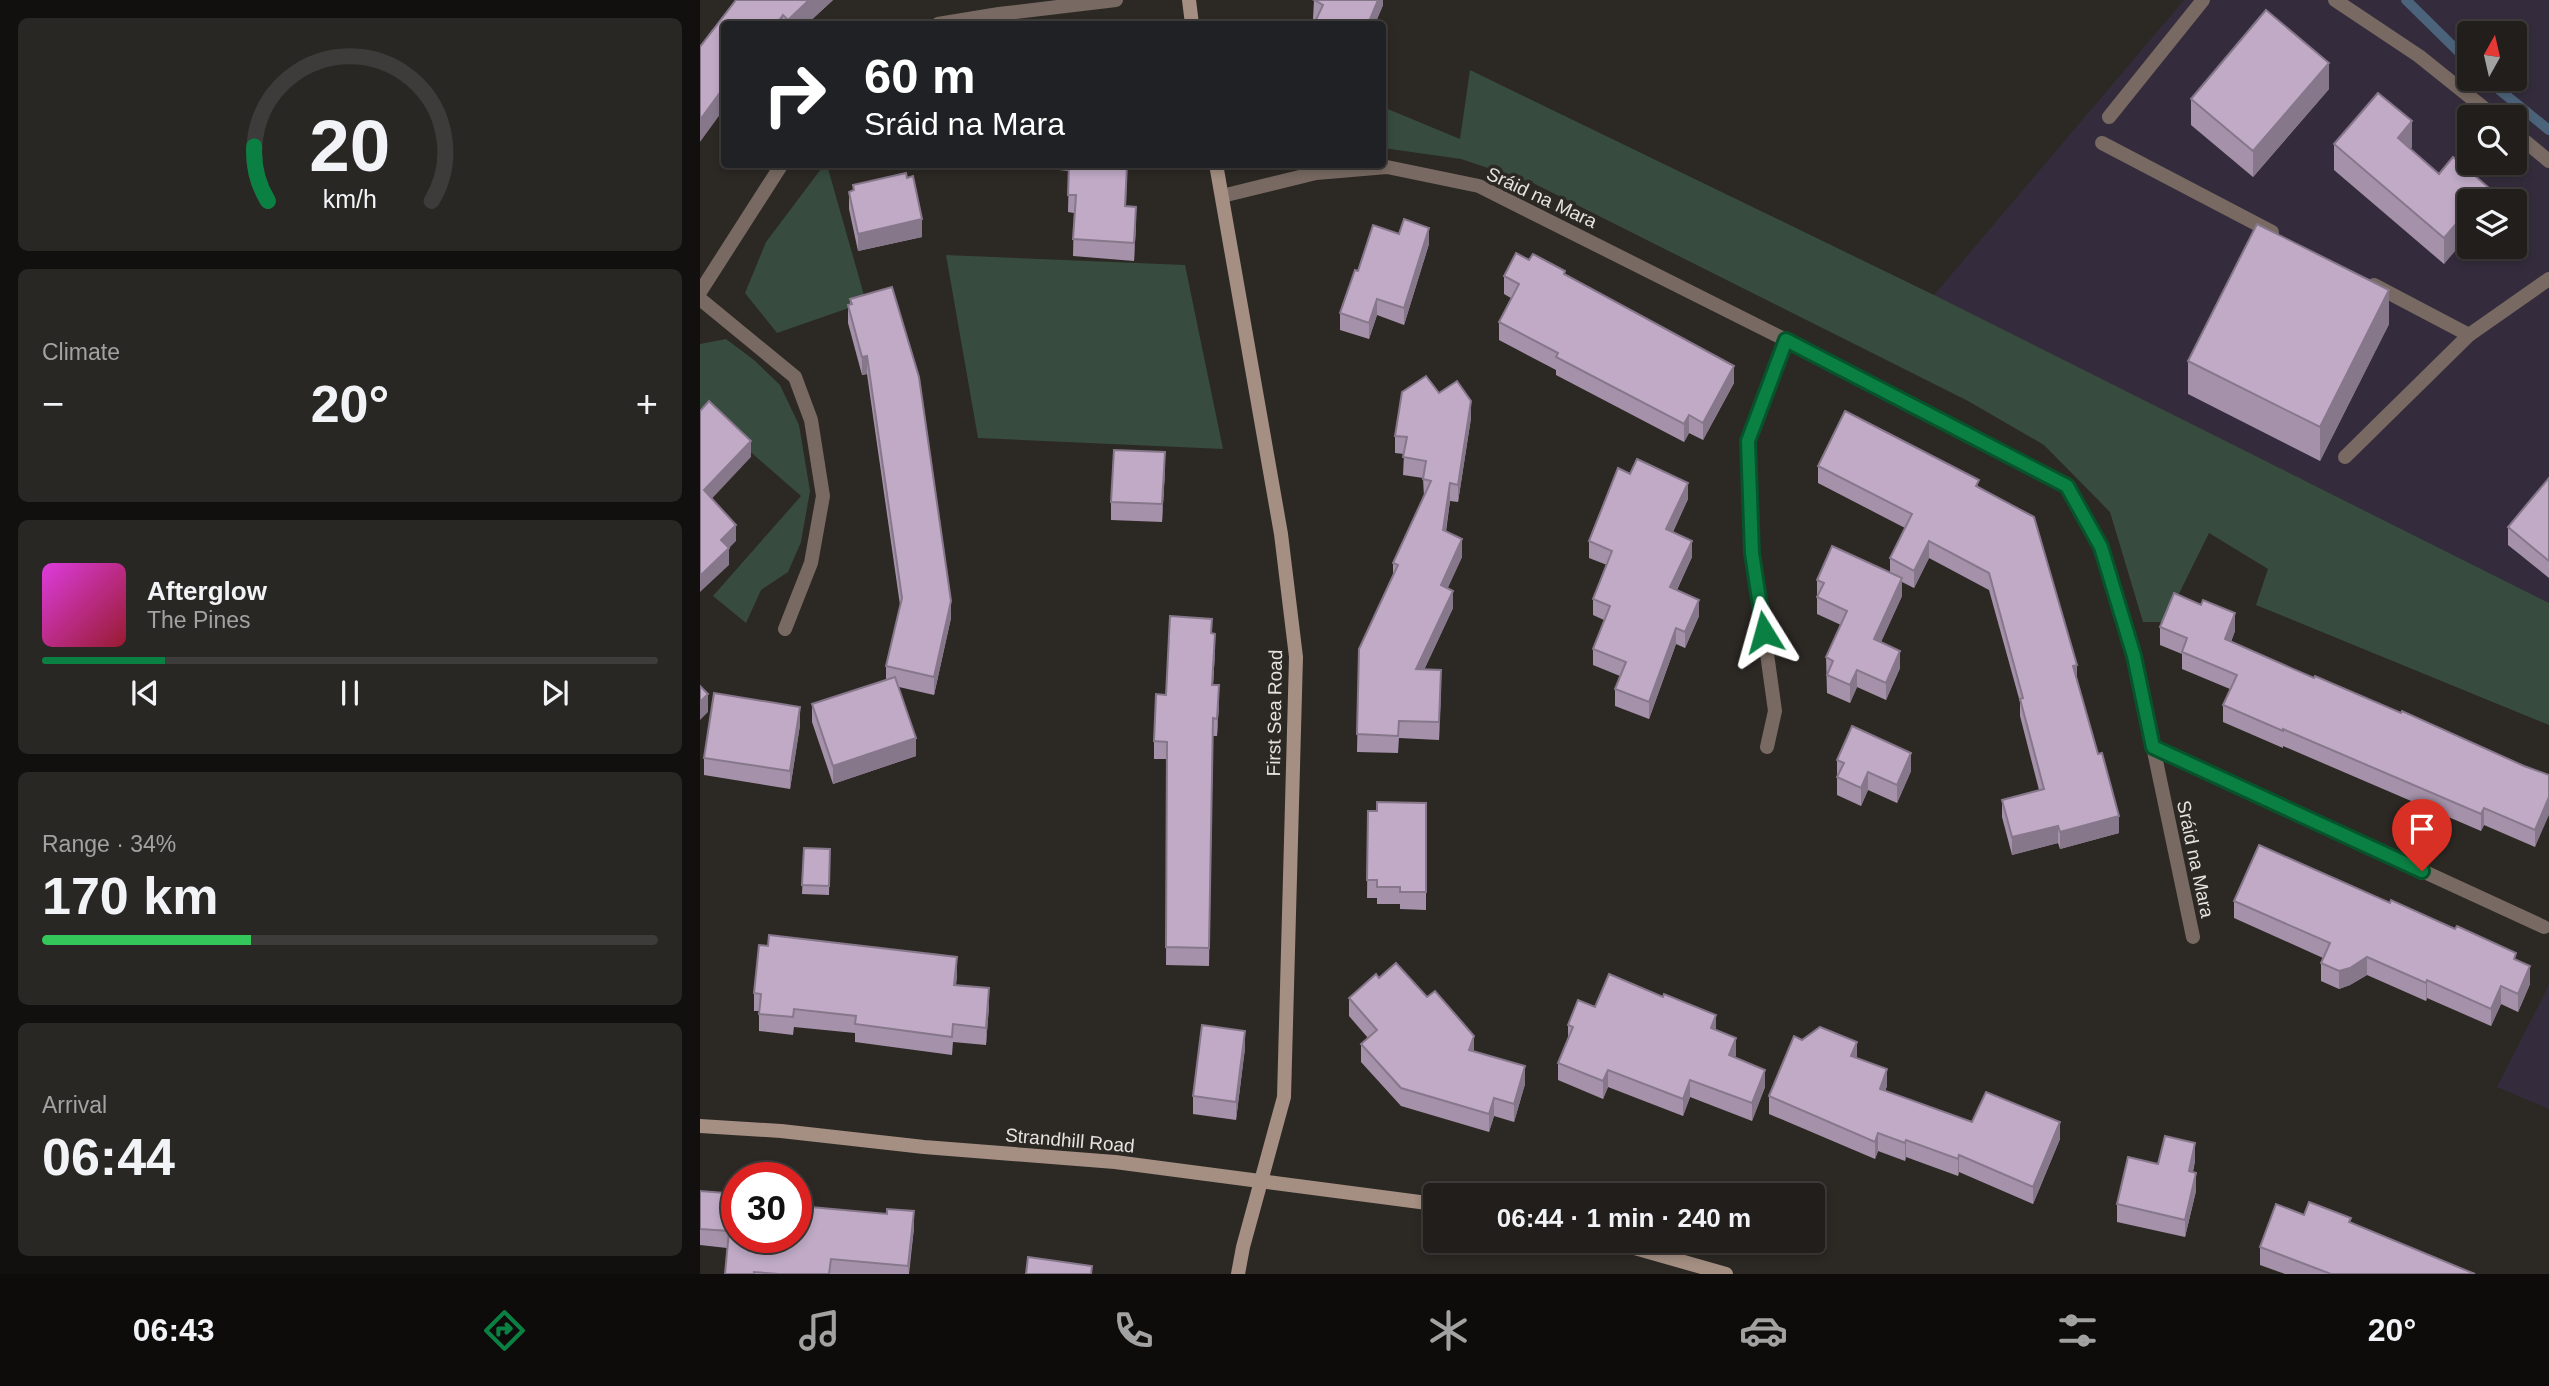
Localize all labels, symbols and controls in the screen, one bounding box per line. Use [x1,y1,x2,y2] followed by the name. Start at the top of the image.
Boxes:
[2457,21,2527,91] north arrow
[2457,21,2527,259] map controls
[749,49,840,140] icon: right
[864,49,976,103] text: 60 m
[310,105,390,186] text: 20
[2457,105,2527,175] button: search
[864,106,1065,142] text: Sráid na Mara
[1483,163,1601,232] street label: Sráid na Mara
[323,184,377,212] text: km/h
[2457,189,2527,259] button: layers
[42,339,120,365] text: Climate
[311,375,389,433] text: 20°
[42,383,64,425] text: −
[636,383,658,425] text: +
[147,576,267,606] text: Afterglow
[1727,595,1801,669] position arrow
[147,607,251,633] text: The Pines
[1263,649,1286,777] street label: First Sea Road
[126,674,164,712] icon: previous
[331,674,369,712] icon: pause
[536,674,574,712] icon: next
[2173,799,2218,920] street label: Sráid na Mara
[2392,799,2452,871] pin
[2403,810,2441,848] icon: arrive
[42,831,176,857] text: Range · 34%
[42,867,218,925] text: 170 km
[42,1092,107,1118] text: Arrival
[1004,1124,1136,1157] street label: Strandhill Road
[42,1128,175,1186] text: 06:44
[721,1162,812,1253] speed limit sign: 30
[1497,1203,1751,1233] text: 06:44 · 1 min · 240 m
[480,1306,529,1355] icon: directions
[795,1306,844,1355] icon: music
[1109,1306,1158,1355] icon: phone
[1424,1306,1473,1355] icon: climate
[1739,1306,1788,1355] icon: car
[2053,1306,2102,1355] icon: filters
[133,1312,215,1348] text: 06:43
[2368,1312,2416,1348] text: 20°

